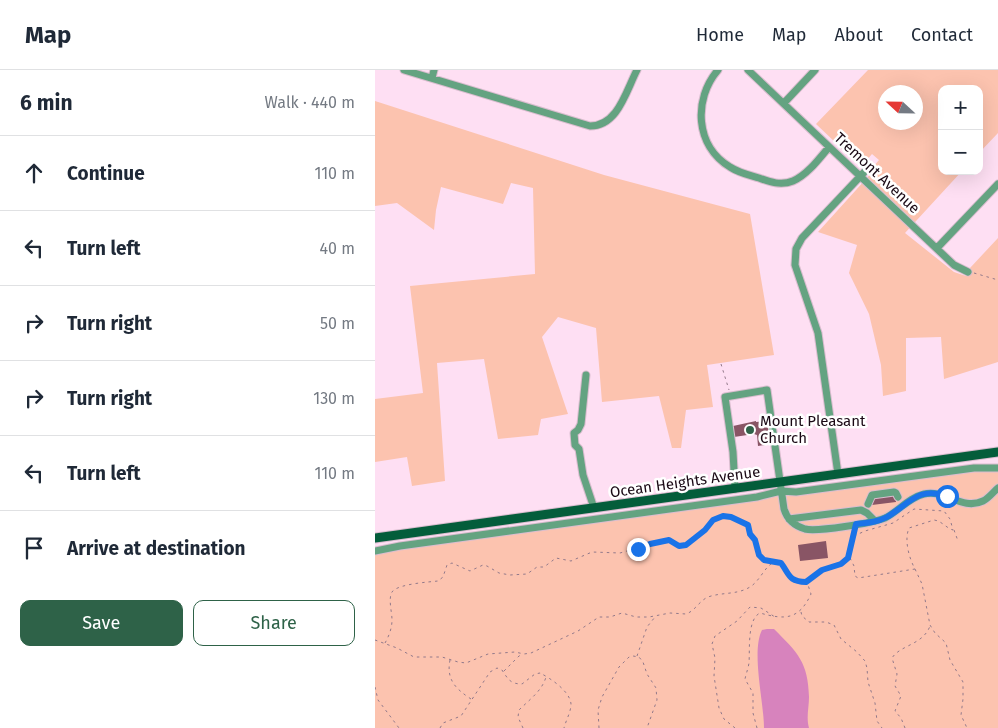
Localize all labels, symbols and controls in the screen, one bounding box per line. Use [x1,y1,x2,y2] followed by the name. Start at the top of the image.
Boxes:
[25,21,71,49] text: Map
[696,24,744,46] text: Home
[772,24,806,46] text: Map
[834,24,883,46] text: About
[911,24,973,46] text: Contact
[878,85,923,130] north arrow
[938,85,983,175] map controls
[938,85,983,130] button: +
[20,90,73,116] text: 6 min
[265,93,355,112] text: Walk · 440 m
[830,129,924,217] street label: Tremont Avenue
[938,130,983,175] button: −
[20,159,48,187] icon: ahead
[67,162,145,185] text: Continue
[314,164,355,183] text: 110 m
[20,234,48,262] icon: left
[67,237,141,260] text: Turn left
[320,239,355,258] text: 40 m
[20,309,48,337] icon: right
[67,312,152,335] text: Turn right
[320,314,355,333] text: 50 m
[20,384,48,412] icon: right
[67,387,152,410] text: Turn right
[313,389,355,408] text: 130 m
[760,412,866,447] place label: Mount Pleasant Church
[744,424,756,436] marker: Mount Pleasant Church
[20,459,48,487] icon: left
[67,462,141,485] text: Turn left
[609,463,761,501] street label: Ocean Heights Avenue
[314,464,355,483] text: 110 m
[936,485,959,508] route start
[20,534,48,562] icon: arrive
[67,537,246,560] text: Arrive at destination
[627,538,650,561] route end
[20,600,183,646] button: Save
[193,600,355,646] button: Share

